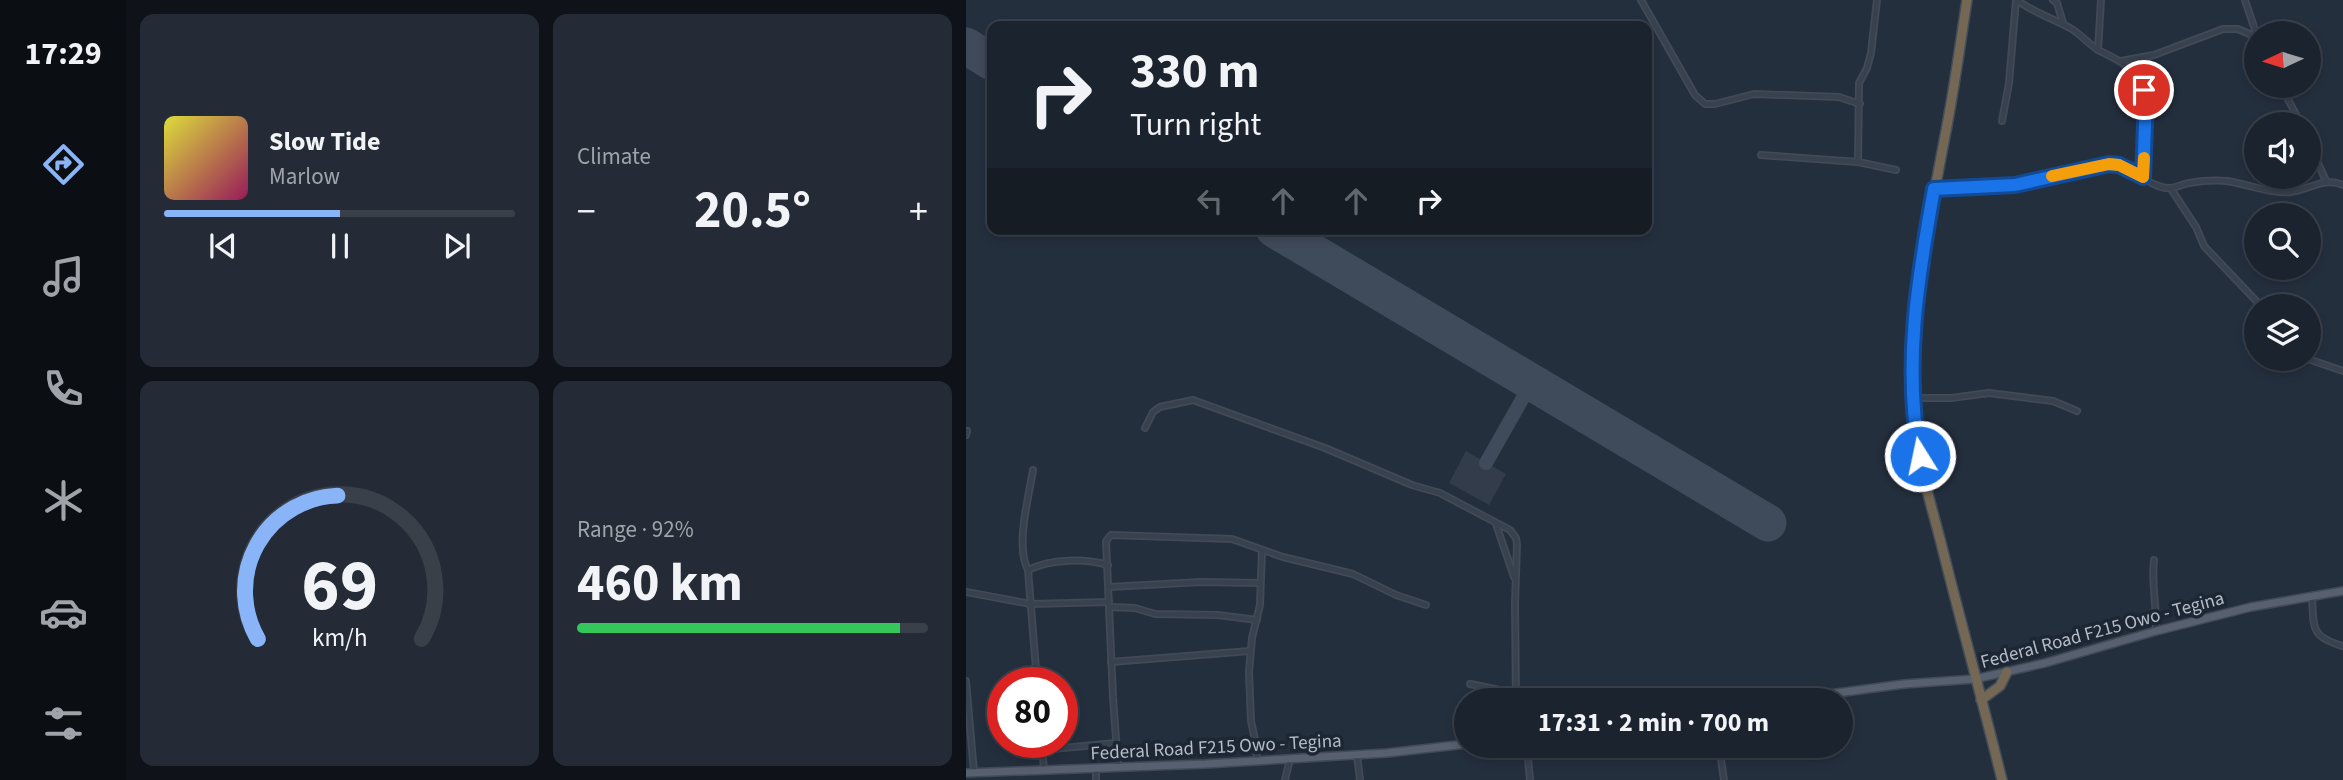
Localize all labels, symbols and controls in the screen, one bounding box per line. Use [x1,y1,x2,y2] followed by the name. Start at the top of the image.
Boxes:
[2244,21,2320,98] north arrow
[2244,21,2321,371] map controls
[24,31,102,77] text: 17:29
[1130,37,1259,107] text: 330 m
[1015,49,1106,140] icon: right
[2114,60,2174,120] pin
[2125,71,2163,109] icon: arrive
[1130,102,1261,148] text: Turn right
[2244,112,2321,189] button: sound
[269,123,380,160] text: Slow Tide
[39,140,88,189] icon: directions
[577,140,651,173] text: Climate
[269,160,340,193] text: Marlow
[694,174,811,248] text: 20.5°
[1191,182,1229,220] icon: left
[1264,182,1302,220] icon: ahead
[1337,182,1375,220] icon: ahead
[1410,182,1448,220] icon: right
[577,185,596,239] text: −
[909,185,928,239] text: +
[2244,203,2321,280] button: search
[204,227,242,265] icon: previous
[321,227,359,265] icon: pause
[438,227,476,265] icon: next
[39,252,88,301] icon: music
[2244,294,2321,371] button: layers
[39,364,88,413] icon: phone
[1883,419,1957,493] position arrow
[39,476,88,525] icon: climate
[577,513,694,546] text: Range · 92%
[301,535,378,639] text: 69
[577,547,743,621] text: 460 km
[1977,585,2227,676] street label: Federal Road F215 Owo - Tegina
[39,588,88,637] icon: car
[312,620,367,656] text: km/h
[987,667,1078,758] speed limit sign: 80
[39,699,88,748] icon: filters
[1538,704,1769,741] text: 17:31 · 2 min · 700 m
[1090,727,1342,768] street label: Federal Road F215 Owo - Tegina

